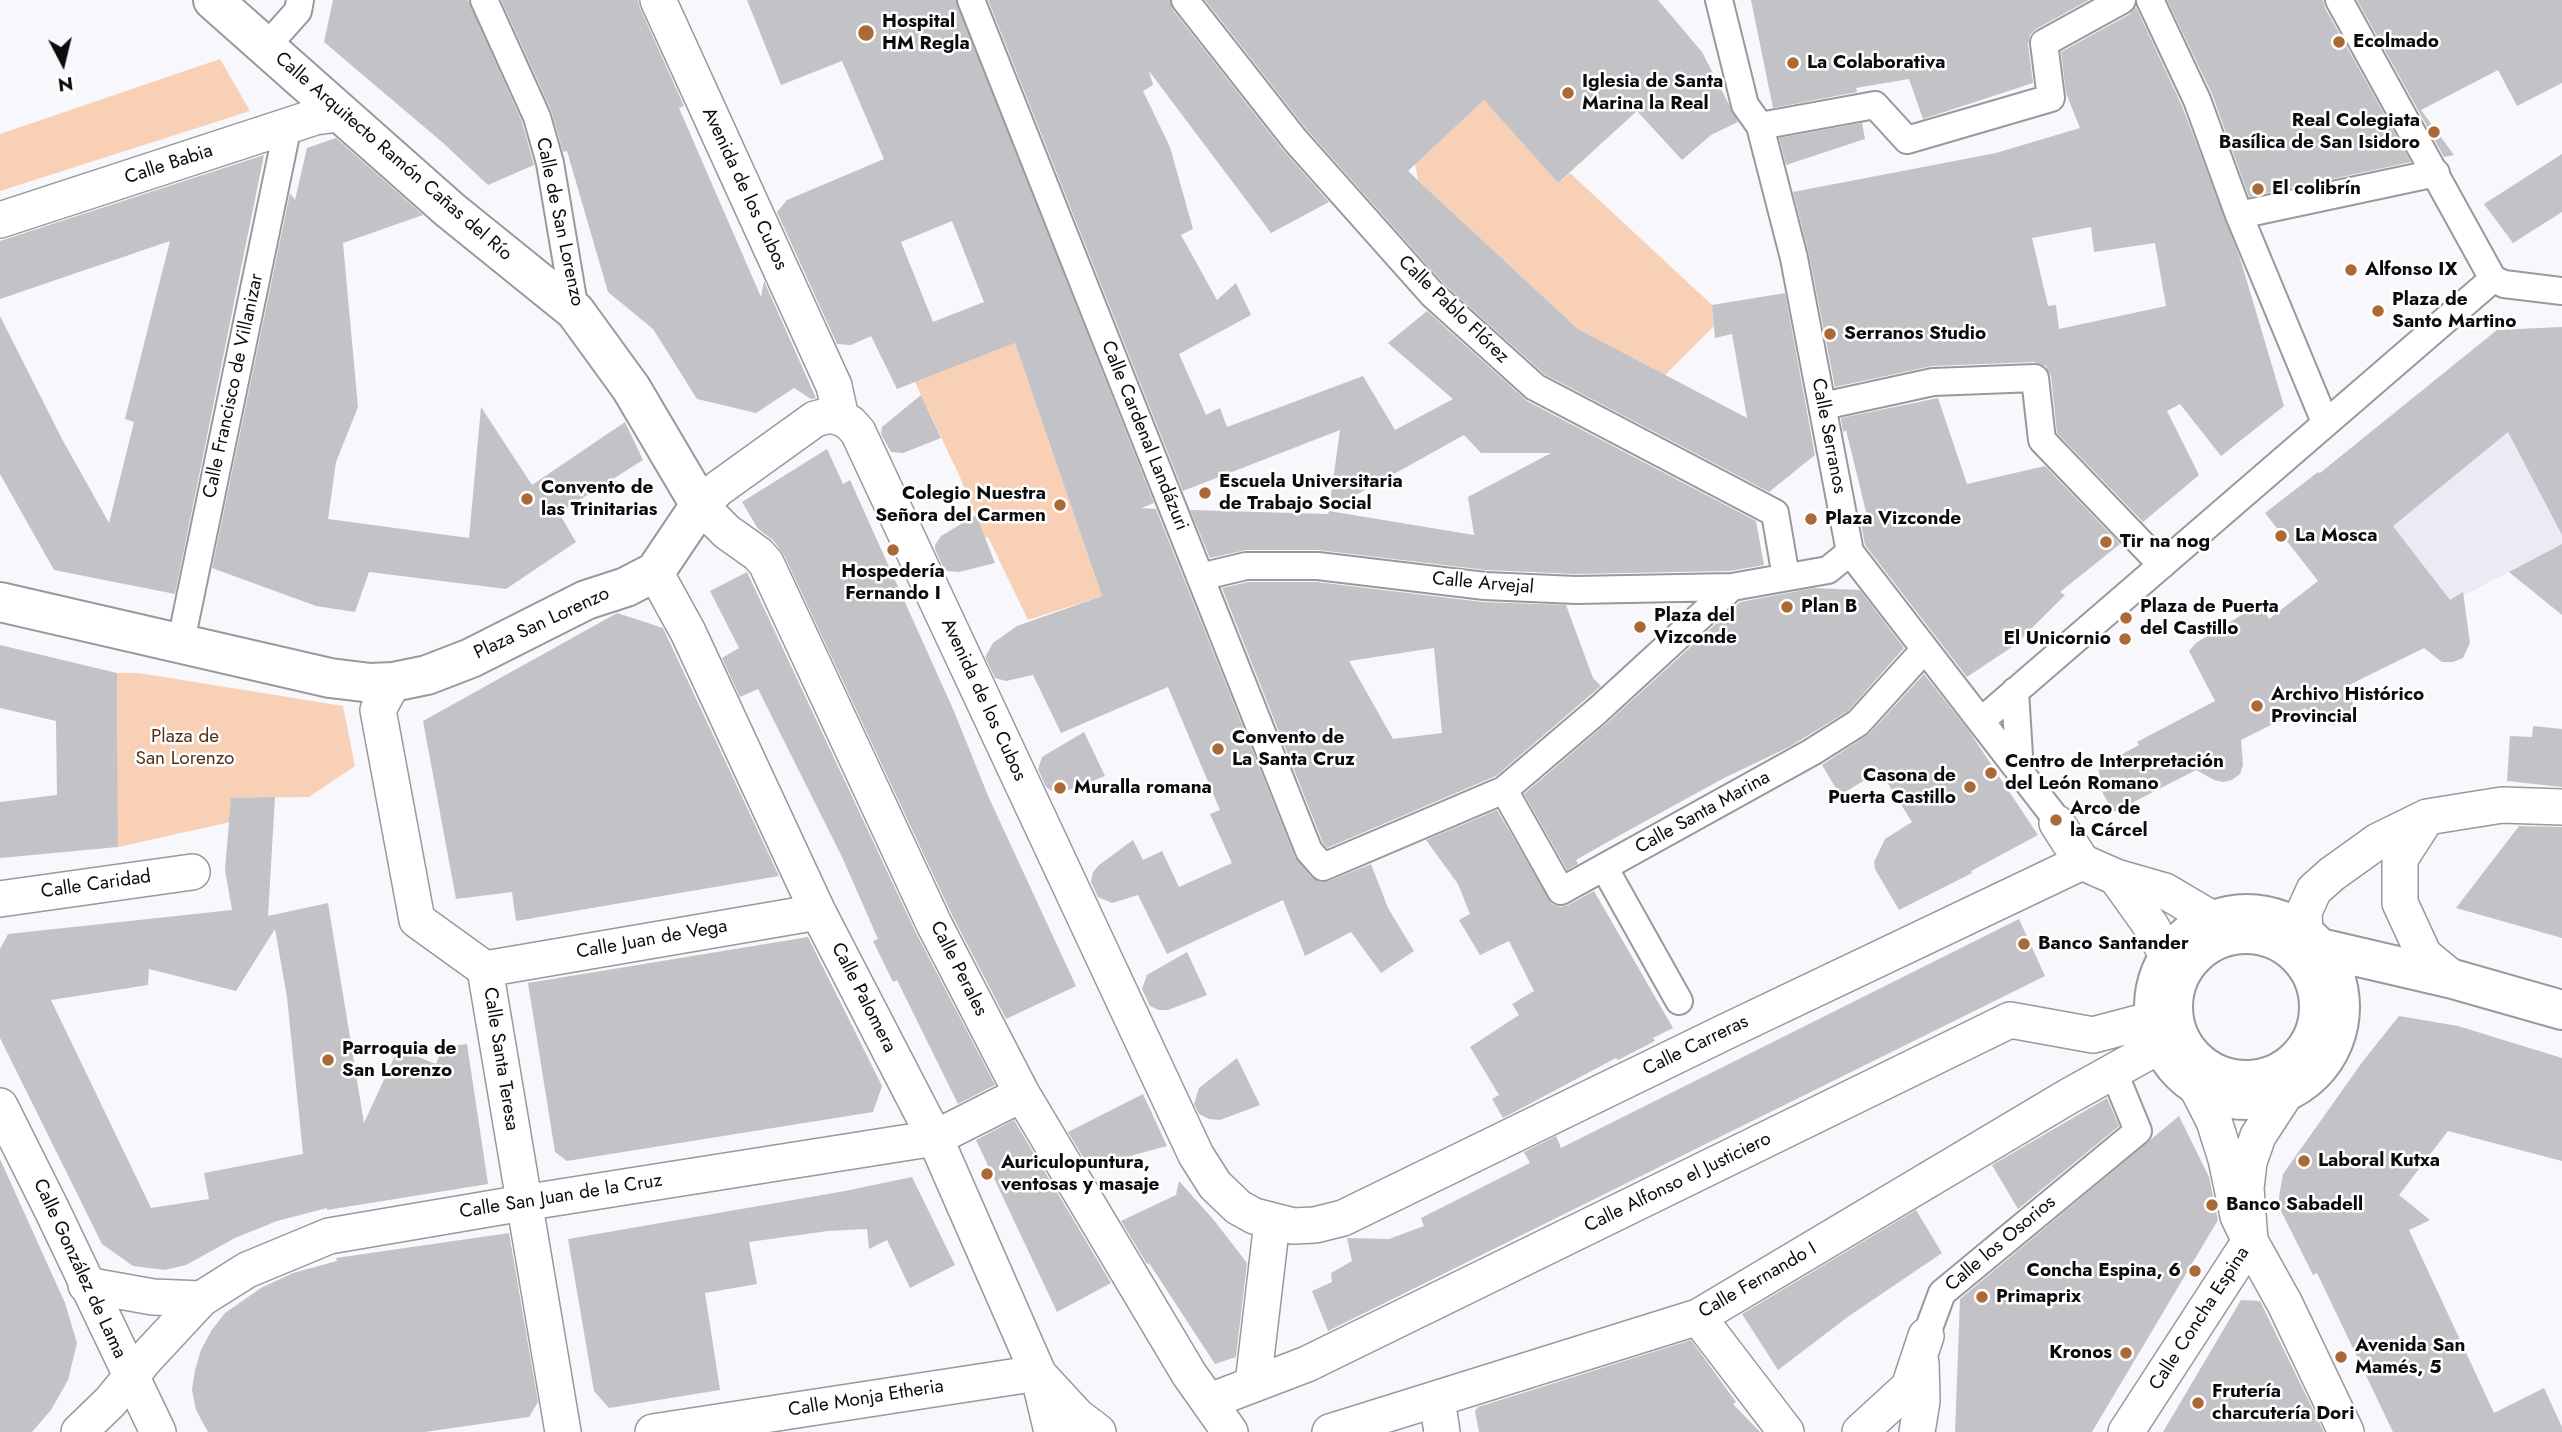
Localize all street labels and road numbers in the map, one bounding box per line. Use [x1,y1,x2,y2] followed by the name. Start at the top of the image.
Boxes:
[270,48,516,266] street label: Calle Arquitecto Ramón Cañas del Río
[696,104,792,274] street label: Avenida de los Cubos
[530,136,588,308] street label: Calle de San Lorenzo
[122,140,216,190] street label: Calle Babia
[1393,251,1513,369] street label: Calle Pablo Flórez
[199,272,269,500] street label: Calle Francisco de Villanizar
[1095,338,1193,534] street label: Calle Cardenal Landázuri
[1806,377,1850,495] street label: Calle Serranos
[1431,568,1535,600] street label: Calle Arvejal
[471,583,613,665] street label: Plaza San Lorenzo
[935,615,1031,785] street label: Avenida de los Cubos
[1632,767,1774,859] street label: Calle Santa Marina
[40,866,152,904] street label: Calle Caridad
[575,916,729,964] street label: Calle Juan de Vega
[924,918,992,1020] street label: Calle Perales
[826,939,900,1057] street label: Calle Palomera
[477,986,523,1132] street label: Calle Santa Teresa
[1640,1011,1752,1081] street label: Calle Carreras
[1581,1128,1775,1238] street label: Calle Alfonso el Justiciero
[458,1170,664,1224] street label: Calle San Juan de la Cruz
[27,1176,131,1362] street label: Calle González de Lama
[1941,1191,2061,1297] street label: Calle los Osorios
[1695,1238,1821,1324] street label: Calle Fernando I
[2145,1243,2255,1395] street label: Calle Concha Espina
[787,1375,945,1423] street label: Calle Monja Etheria

